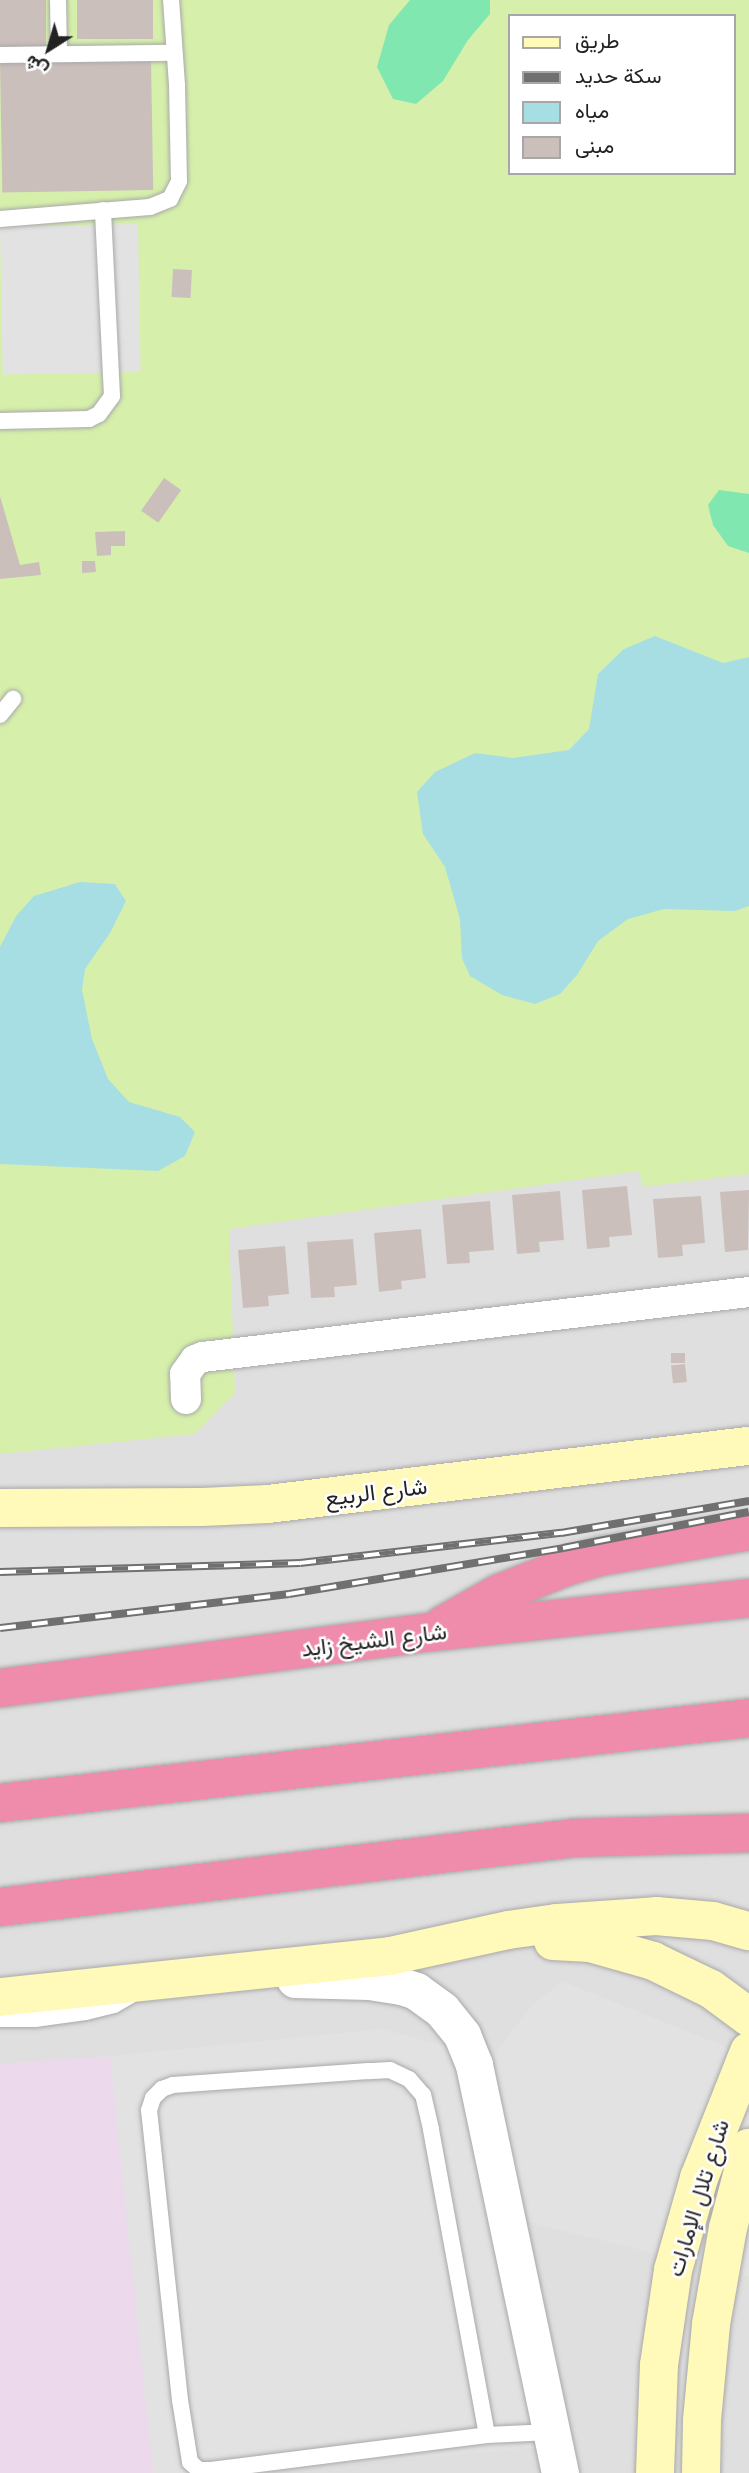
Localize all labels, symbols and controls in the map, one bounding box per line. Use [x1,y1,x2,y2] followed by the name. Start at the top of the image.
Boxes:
[14,14,84,84] north arrow
[508,14,735,175] legend
[575,28,620,53] text: طريق
[20,50,52,82] text: ش
[575,63,662,88] text: سكة حديد
[575,98,609,123] text: مياه
[575,133,614,158] text: مبنى
[323,1472,429,1512] street label: شارع الربيع
[300,1617,448,1663] street label: شارع الشيخ زايد
[661,2116,735,2280] street label: شارع تلال الإمارات

